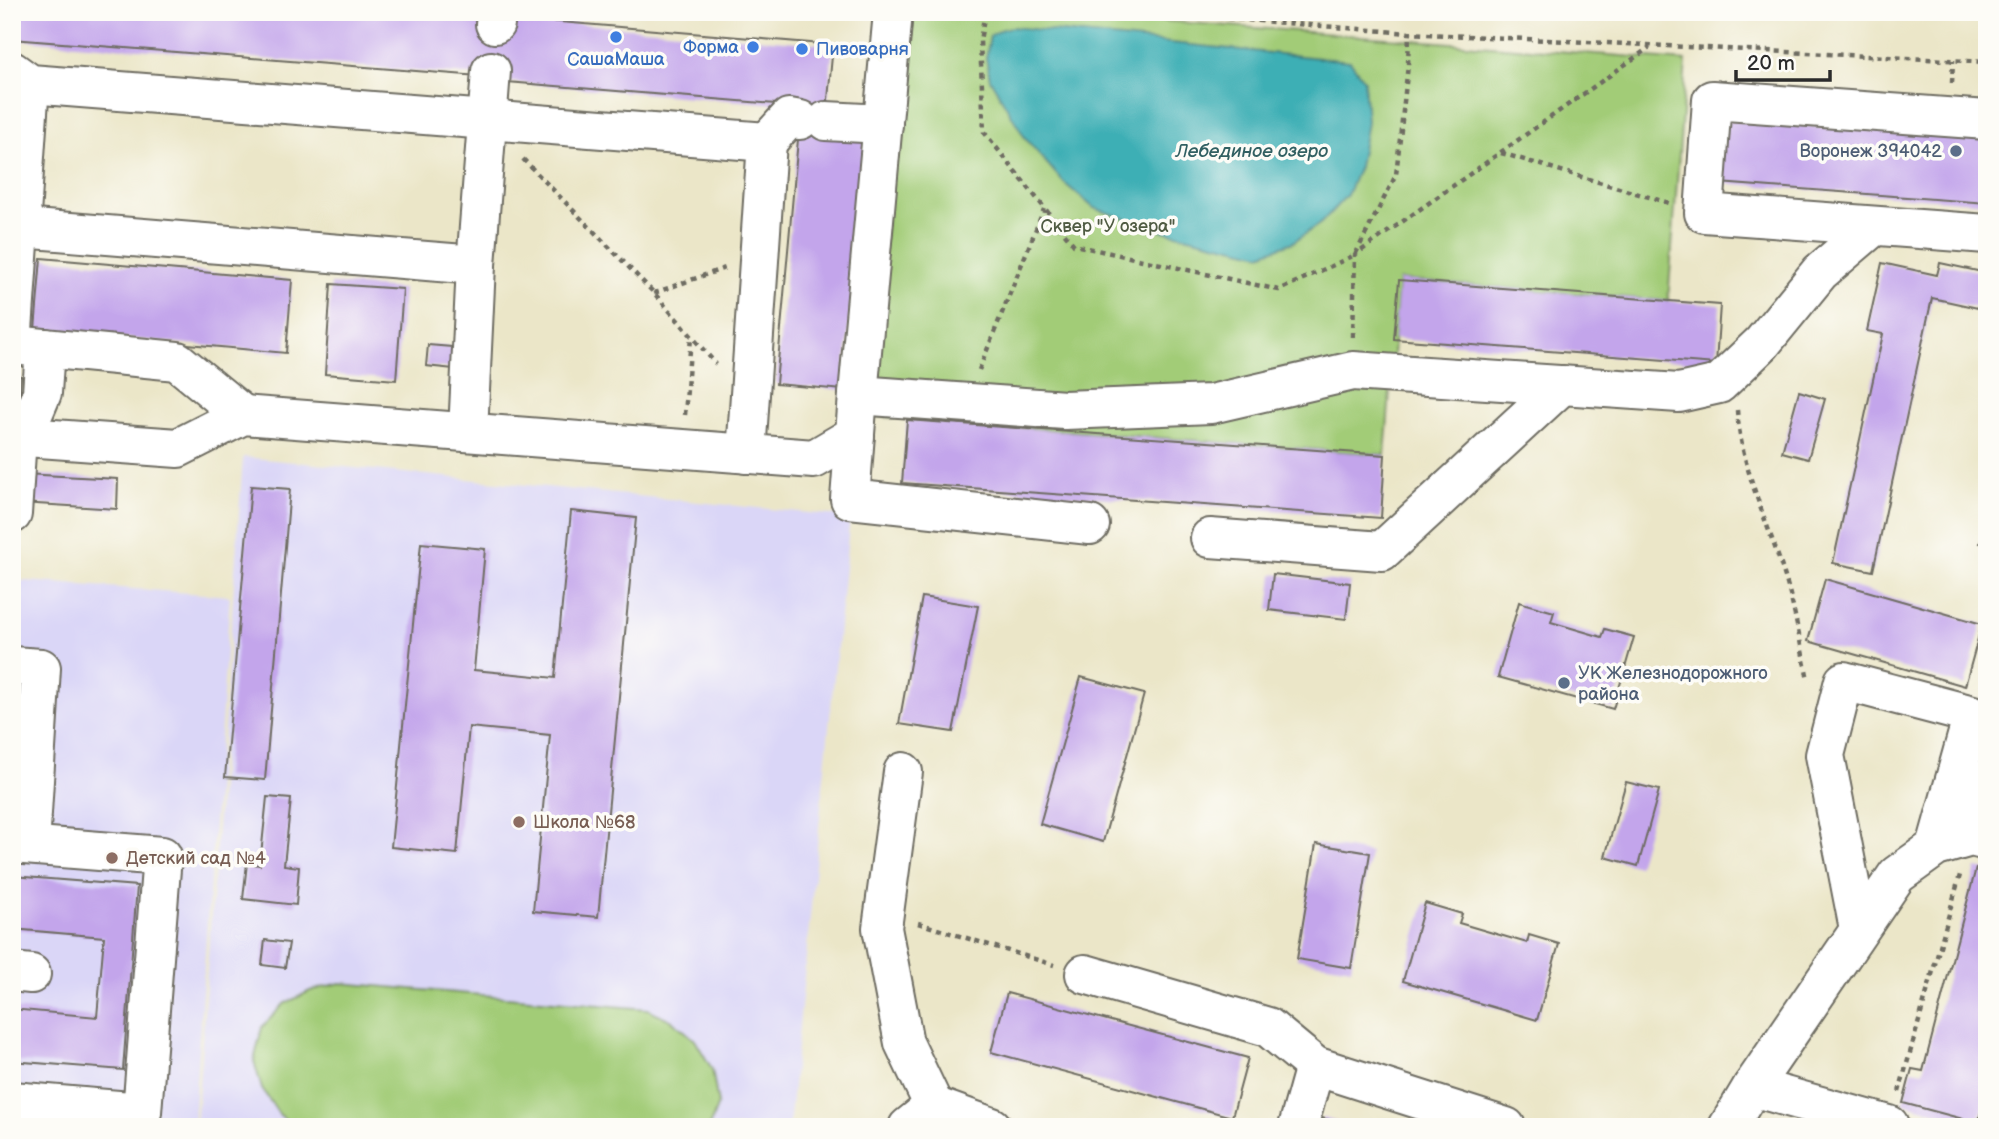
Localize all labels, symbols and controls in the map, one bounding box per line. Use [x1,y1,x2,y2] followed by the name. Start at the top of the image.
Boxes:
[608,29,624,45] marker: СашаМаша
[683,37,739,58] place label: Форма
[1736,38,1831,82] scale bar
[745,39,761,55] marker: Форма
[816,39,909,60] place label: Пивоварня
[794,41,810,57] marker: Пивоварня
[567,49,665,70] place label: СашаМаша
[1747,51,1795,76] text: 20 m
[1175,140,1328,163] water label: Лебединое озеро
[1799,141,1942,162] place label: Воронеж 394042
[1948,143,1964,159] marker: Воронеж 394042
[1041,216,1175,237] park label: Сквер "У озера"
[1578,663,1768,705] place label: УК Железнодорожного района
[1556,675,1572,691] marker: УК Железнодорожного района
[533,812,635,833] place label: Школа №68
[511,814,527,830] marker: Школа №68
[126,848,266,869] place label: Детский сад №4
[104,850,120,866] marker: Детский сад №4

